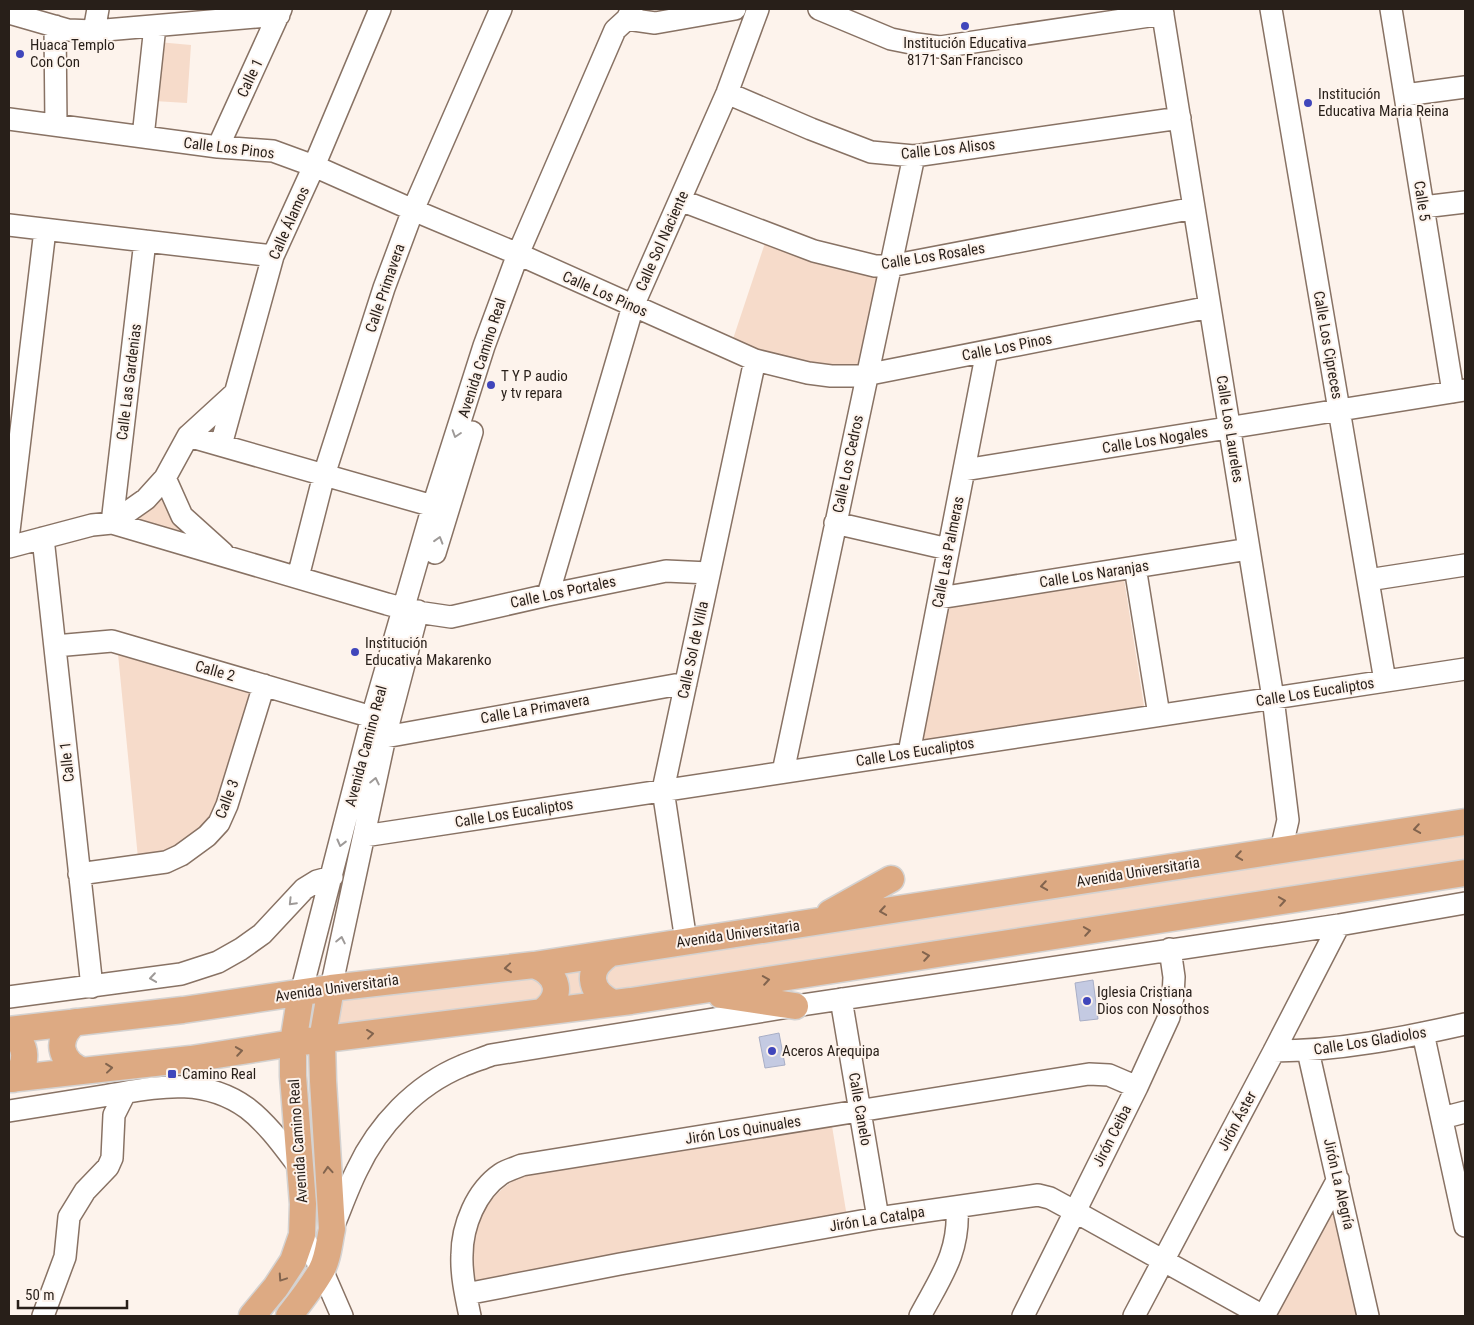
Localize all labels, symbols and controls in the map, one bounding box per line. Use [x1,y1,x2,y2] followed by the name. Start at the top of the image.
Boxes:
[959,20,971,32] marker: Institución Educativa 8171 San Francisco
[903,34,1027,69] place label: Institución Educativa 8171 San Francisco
[30,36,115,71] place label: Huaca Templo Con Con
[14,48,26,60] marker: Huaca Templo Con Con
[233,56,267,100] street label: Calle 1
[1318,85,1449,120] place label: Institución Educativa Maria Reina
[1302,97,1314,109] marker: Institución Educativa Maria Reina
[183,133,276,163] street label: Calle Los Pinos
[900,135,996,163] street label: Calle Los Alisos
[1410,180,1434,222] street label: Calle 5
[265,184,313,262] street label: Calle Álamos
[632,188,692,294] street label: Calle Sol Naciente
[880,239,986,273] street label: Calle Los Rosales
[361,241,409,335] street label: Calle Primavera
[560,267,651,321] street label: Calle Los Pinos
[1310,289,1346,401] street label: Calle Los Cipreces
[454,296,510,420] street label: Avenida Camino Real
[113,323,145,441] street label: Calle Las Gardenias
[960,329,1054,365] street label: Calle Los Pinos
[501,367,568,402] place label: T Y P audio y tv repara
[1213,374,1247,484] street label: Calle Los Laureles
[485,379,497,391] marker: T Y P audio y tv repara
[829,413,867,515] street label: Calle Los Cedros
[1101,423,1209,457] street label: Calle Los Nogales
[452,430,462,438] one-way arrow
[928,495,968,609] street label: Calle Las Palmeras
[434,536,444,544] one-way arrow
[1038,556,1150,592] street label: Calle Los Naranjas
[508,572,618,612] street label: Calle Los Portales
[674,600,712,700] street label: Calle Sol de Villa
[365,634,491,669] place label: Institución Educativa Makarenko
[349,646,361,658] marker: Institución Educativa Makarenko
[193,657,237,685] street label: Calle 2
[1255,674,1376,710] street label: Calle Los Eucaliptos
[341,683,391,809] street label: Avenida Camino Real
[479,691,591,727] street label: Calle La Primavera
[855,734,976,770] street label: Calle Los Eucaliptos
[56,741,78,783] street label: Calle 1
[211,777,243,821] street label: Calle 3
[370,777,380,786] one-way arrow
[454,795,575,831] street label: Calle Los Eucaliptos
[1413,823,1421,834] one-way arrow
[336,839,346,847] one-way arrow
[1235,851,1244,861] one-way arrow
[1075,853,1201,891] street label: Avenida Universitaria
[1040,881,1048,891] one-way arrow
[1278,896,1286,907] one-way arrow
[289,897,298,906] one-way arrow
[879,905,887,916] one-way arrow
[675,916,801,952] street label: Avenida Universitaria
[1083,926,1091,937] one-way arrow
[335,936,346,945] one-way arrow
[922,951,931,961] one-way arrow
[504,962,512,973] one-way arrow
[274,970,400,1006] street label: Avenida Universitaria
[149,973,158,983] one-way arrow
[761,976,770,986] one-way arrow
[1097,983,1209,1018] place label: Iglesia Cristiana Dios con Nosothos
[1081,995,1093,1007] marker: Iglesia Cristiana Dios con Nosothos
[1312,1023,1428,1059] street label: Calle Los Gladiolos
[367,1029,375,1040] one-way arrow
[782,1042,880,1060] place label: Aceros Arequipa
[766,1045,778,1057] marker: Aceros Arequipa
[234,1047,243,1057] one-way arrow
[106,1063,114,1074] one-way arrow
[182,1065,256,1083] place label: Camino Real
[166,1068,178,1080] marker: Camino Real
[845,1071,875,1147] street label: Calle Canelo
[285,1078,311,1204] street label: Avenida Camino Real
[1214,1088,1260,1154] street label: Jirón Áster
[1089,1102,1135,1170] street label: Jirón Ceiba
[684,1112,802,1148] street label: Jirón Los Quinuales
[1320,1137,1358,1231] street label: Jirón La Alegría
[323,1166,334,1174] one-way arrow
[828,1203,926,1235] street label: Jirón La Catalpa
[279,1272,288,1282] one-way arrow
[18,1278,126,1310] scale bar
[25,1286,55,1304] text: 50 m

